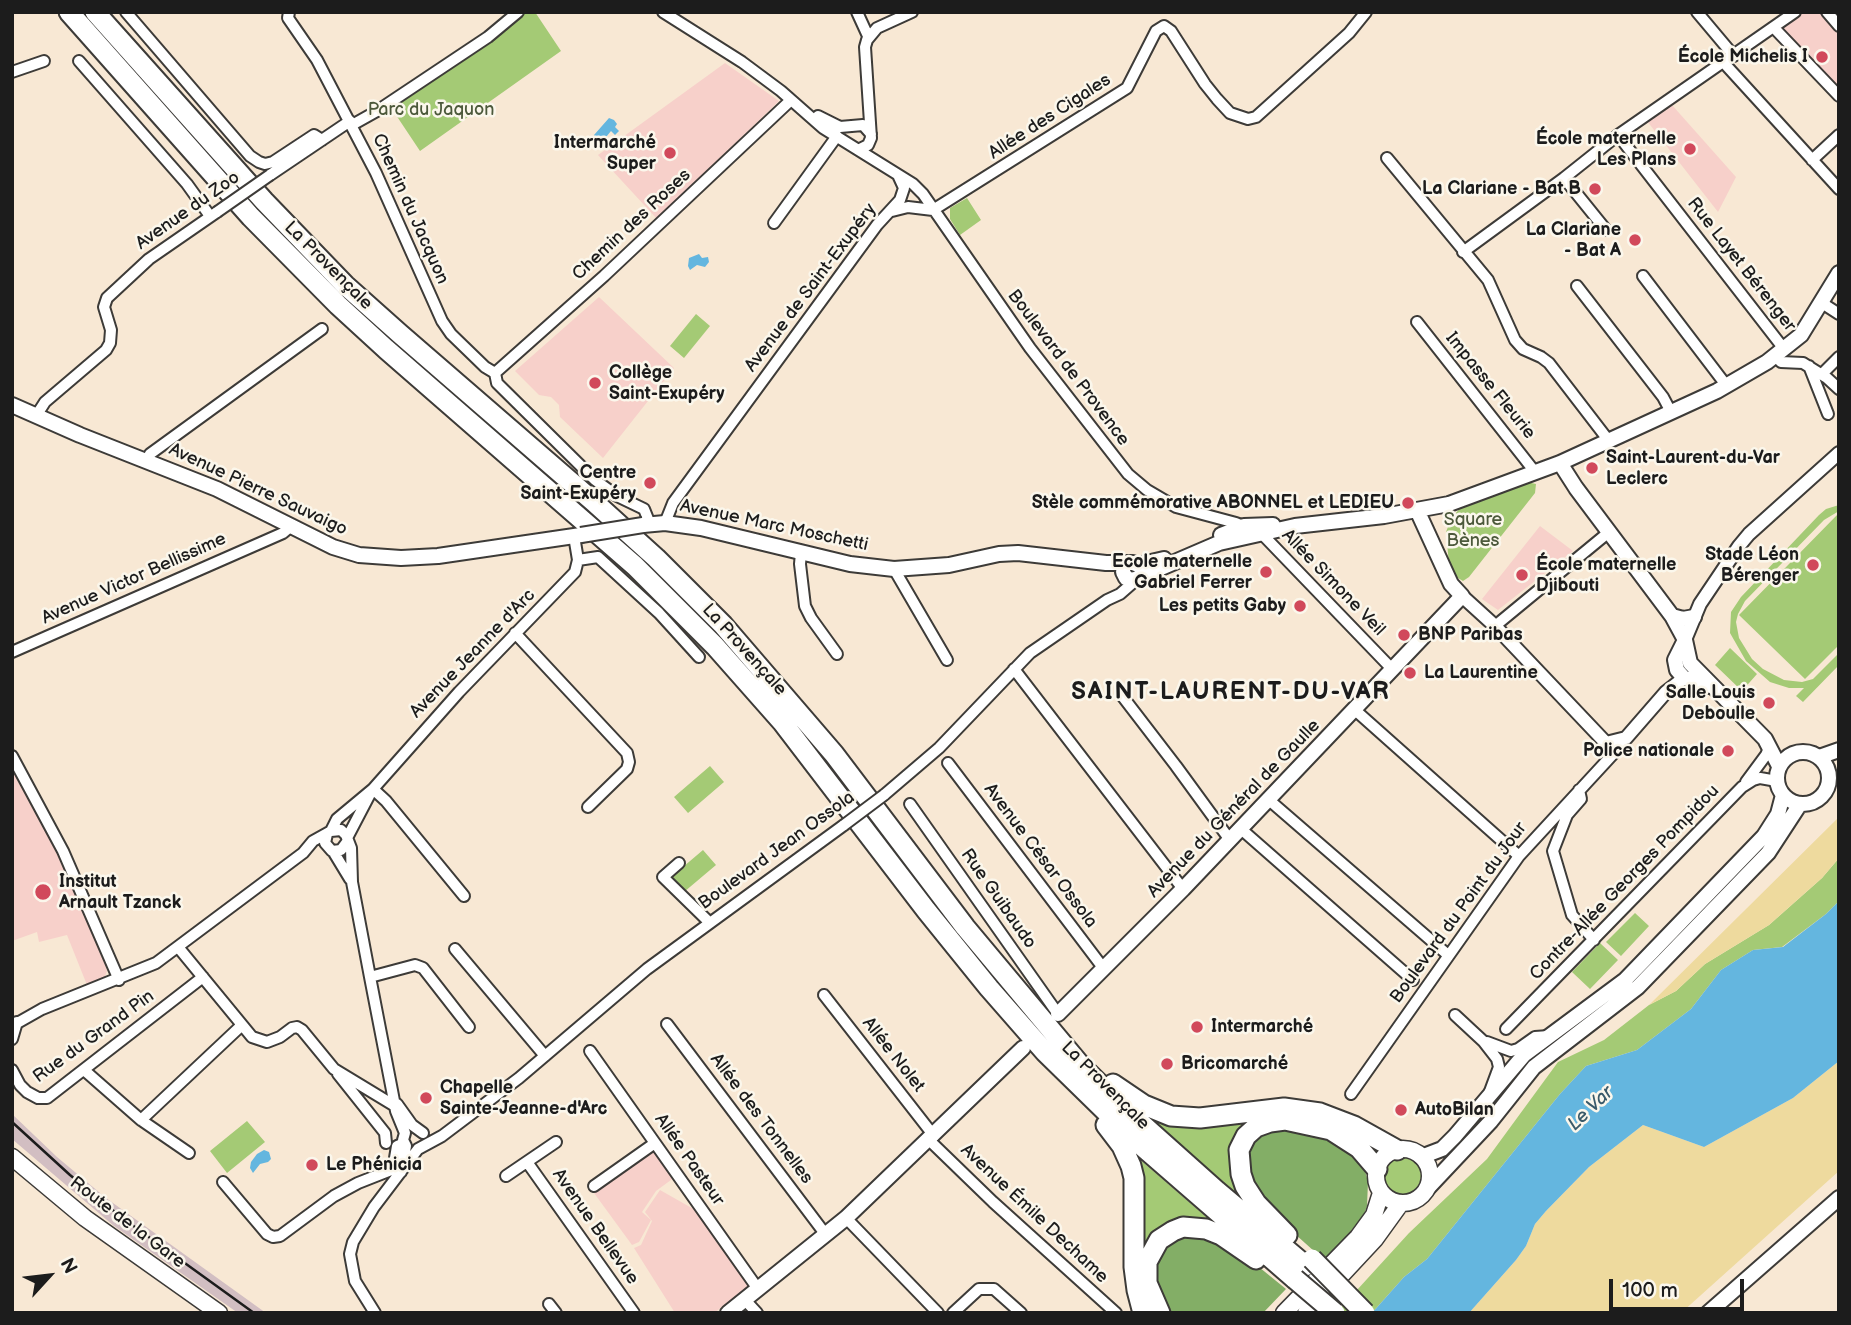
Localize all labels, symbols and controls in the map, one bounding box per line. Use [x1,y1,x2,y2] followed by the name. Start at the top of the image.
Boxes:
[1678,46,1808,68] place label: École Michelis I
[1814,49,1830,65] marker: École Michelis I
[985,70,1115,164] street label: Allée des Cigales
[368,99,494,121] park label: Parc du Jaquon
[1536,128,1676,170] place label: École maternelle Les Plans
[367,130,453,288] street label: Chemin du Jacquon
[554,132,656,174] place label: Intermarché Super
[1682,141,1698,157] marker: École maternelle Les Plans
[662,145,678,161] marker: Intermarché Super
[568,165,696,285] street label: Chemin des Roses
[132,167,244,255] street label: Avenue du Zoo
[1422,178,1581,200] place label: La Clariane - Bat B
[1587,181,1603,197] marker: La Clariane - Bat B
[1682,194,1800,336] street label: Rue Layet Bérenger
[741,200,881,376] street label: Avenue de Saint-Exupéry
[279,217,377,315] street label: La Provençale
[1526,219,1621,262] place label: La Clariane - Bat A
[1627,232,1643,248] marker: La Clariane - Bat A
[1002,286,1134,450] street label: Boulevard de Provence
[1440,328,1540,444] street label: Impasse Fleurie
[609,362,725,404] place label: Collège Saint-Exupéry
[587,375,603,391] marker: Collège Saint-Exupéry
[165,439,351,541] street label: Avenue Pierre Sauvaigo
[1606,447,1780,490] place label: Saint-Laurent-du-Var Leclerc
[1584,460,1600,476] marker: Saint-Laurent-du-Var Leclerc
[520,462,636,504] place label: Centre Saint-Exupéry
[642,475,658,491] marker: Centre Saint-Exupéry
[1032,492,1394,514] place label: Stèle commémorative ABONNEL et LEDIEU
[1400,495,1416,511] marker: Stèle commémorative ABONNEL et LEDIEU
[678,496,870,556] street label: Avenue Marc Moschetti
[1444,509,1502,552] park label: Square Bènes
[1277,525,1389,641] street label: Allée Simone Veil
[38,529,230,629] street label: Avenue Victor Bellissime
[1705,544,1799,586] place label: Stade Léon Bérenger
[1112,551,1252,594] place label: Ecole maternelle Gabriel Ferrer
[1536,554,1676,596] place label: École maternelle Djibouti
[1805,557,1821,573] marker: Stade Léon Bérenger
[1258,564,1274,580] marker: Ecole maternelle Gabriel Ferrer
[1514,567,1530,583] marker: École maternelle Djibouti
[406,585,540,723] street label: Avenue Jeanne d'Arc
[1159,595,1286,617] place label: Les petits Gaby
[1292,598,1308,614] marker: Les petits Gaby
[697,600,791,700] street label: La Provençale
[1418,624,1522,646] place label: BNP Paribas
[1396,627,1412,643] marker: BNP Paribas
[1424,662,1538,684] place label: La Laurentine
[1402,665,1418,681] marker: La Laurentine
[1074,679,1388,707] district label: SAINT-LAURENT-DU-VAR
[1666,682,1755,724] place label: Salle Louis Deboulle
[1761,695,1777,711] marker: Salle Louis Deboulle
[1143,715,1325,903] street label: Avenue du Général de Gaulle
[1583,740,1714,762] place label: Police nationale
[1720,743,1736,759] marker: Police nationale
[979,780,1101,932] street label: Avenue César Ossola
[1526,781,1724,985] street label: Contre-Allée Georges Pompidou
[695,787,859,915] street label: Boulevard Jean Ossola
[1386,818,1532,1008] street label: Boulevard du Point du Jour
[956,845,1040,953] street label: Rue Guibaudo
[59,871,181,914] place label: Institut Arnault Tzanck
[33,882,53,902] marker: Institut Arnault Tzanck
[29,986,159,1088] street label: Rue du Grand Pin
[857,1013,929,1097] street label: Allée Nolet
[1211,1016,1313,1038] place label: Intermarché
[1189,1019,1205,1035] marker: Intermarché
[1056,1037,1154,1135] street label: La Provençale
[705,1050,817,1188] street label: Allée des Tonnelles
[1181,1053,1288,1075] place label: Bricomarché
[1159,1056,1175,1072] marker: Bricomarché
[440,1077,607,1120] place label: Chapelle Sainte-Jeanne-d'Arc
[1564,1082,1618,1136] water label: Le Var
[418,1090,434,1106] marker: Chapelle Sainte-Jeanne-d'Arc
[1415,1099,1494,1121] place label: AutoBilan
[1393,1102,1409,1118] marker: AutoBilan
[649,1110,729,1210] street label: Allée Pasteur
[956,1140,1112,1288] street label: Avenue Émile Dechame
[326,1154,422,1176] place label: Le Phénicia
[304,1157,320,1173] marker: Le Phénicia
[547,1165,643,1289] street label: Avenue Bellevue
[65,1173,189,1273] street label: Route de la Gare
[14,1241,84,1311] north arrow
[55,1255,82,1278] text: N
[1613,1266,1748,1310] scale bar
[1622,1278,1678,1303] text: 100 m

